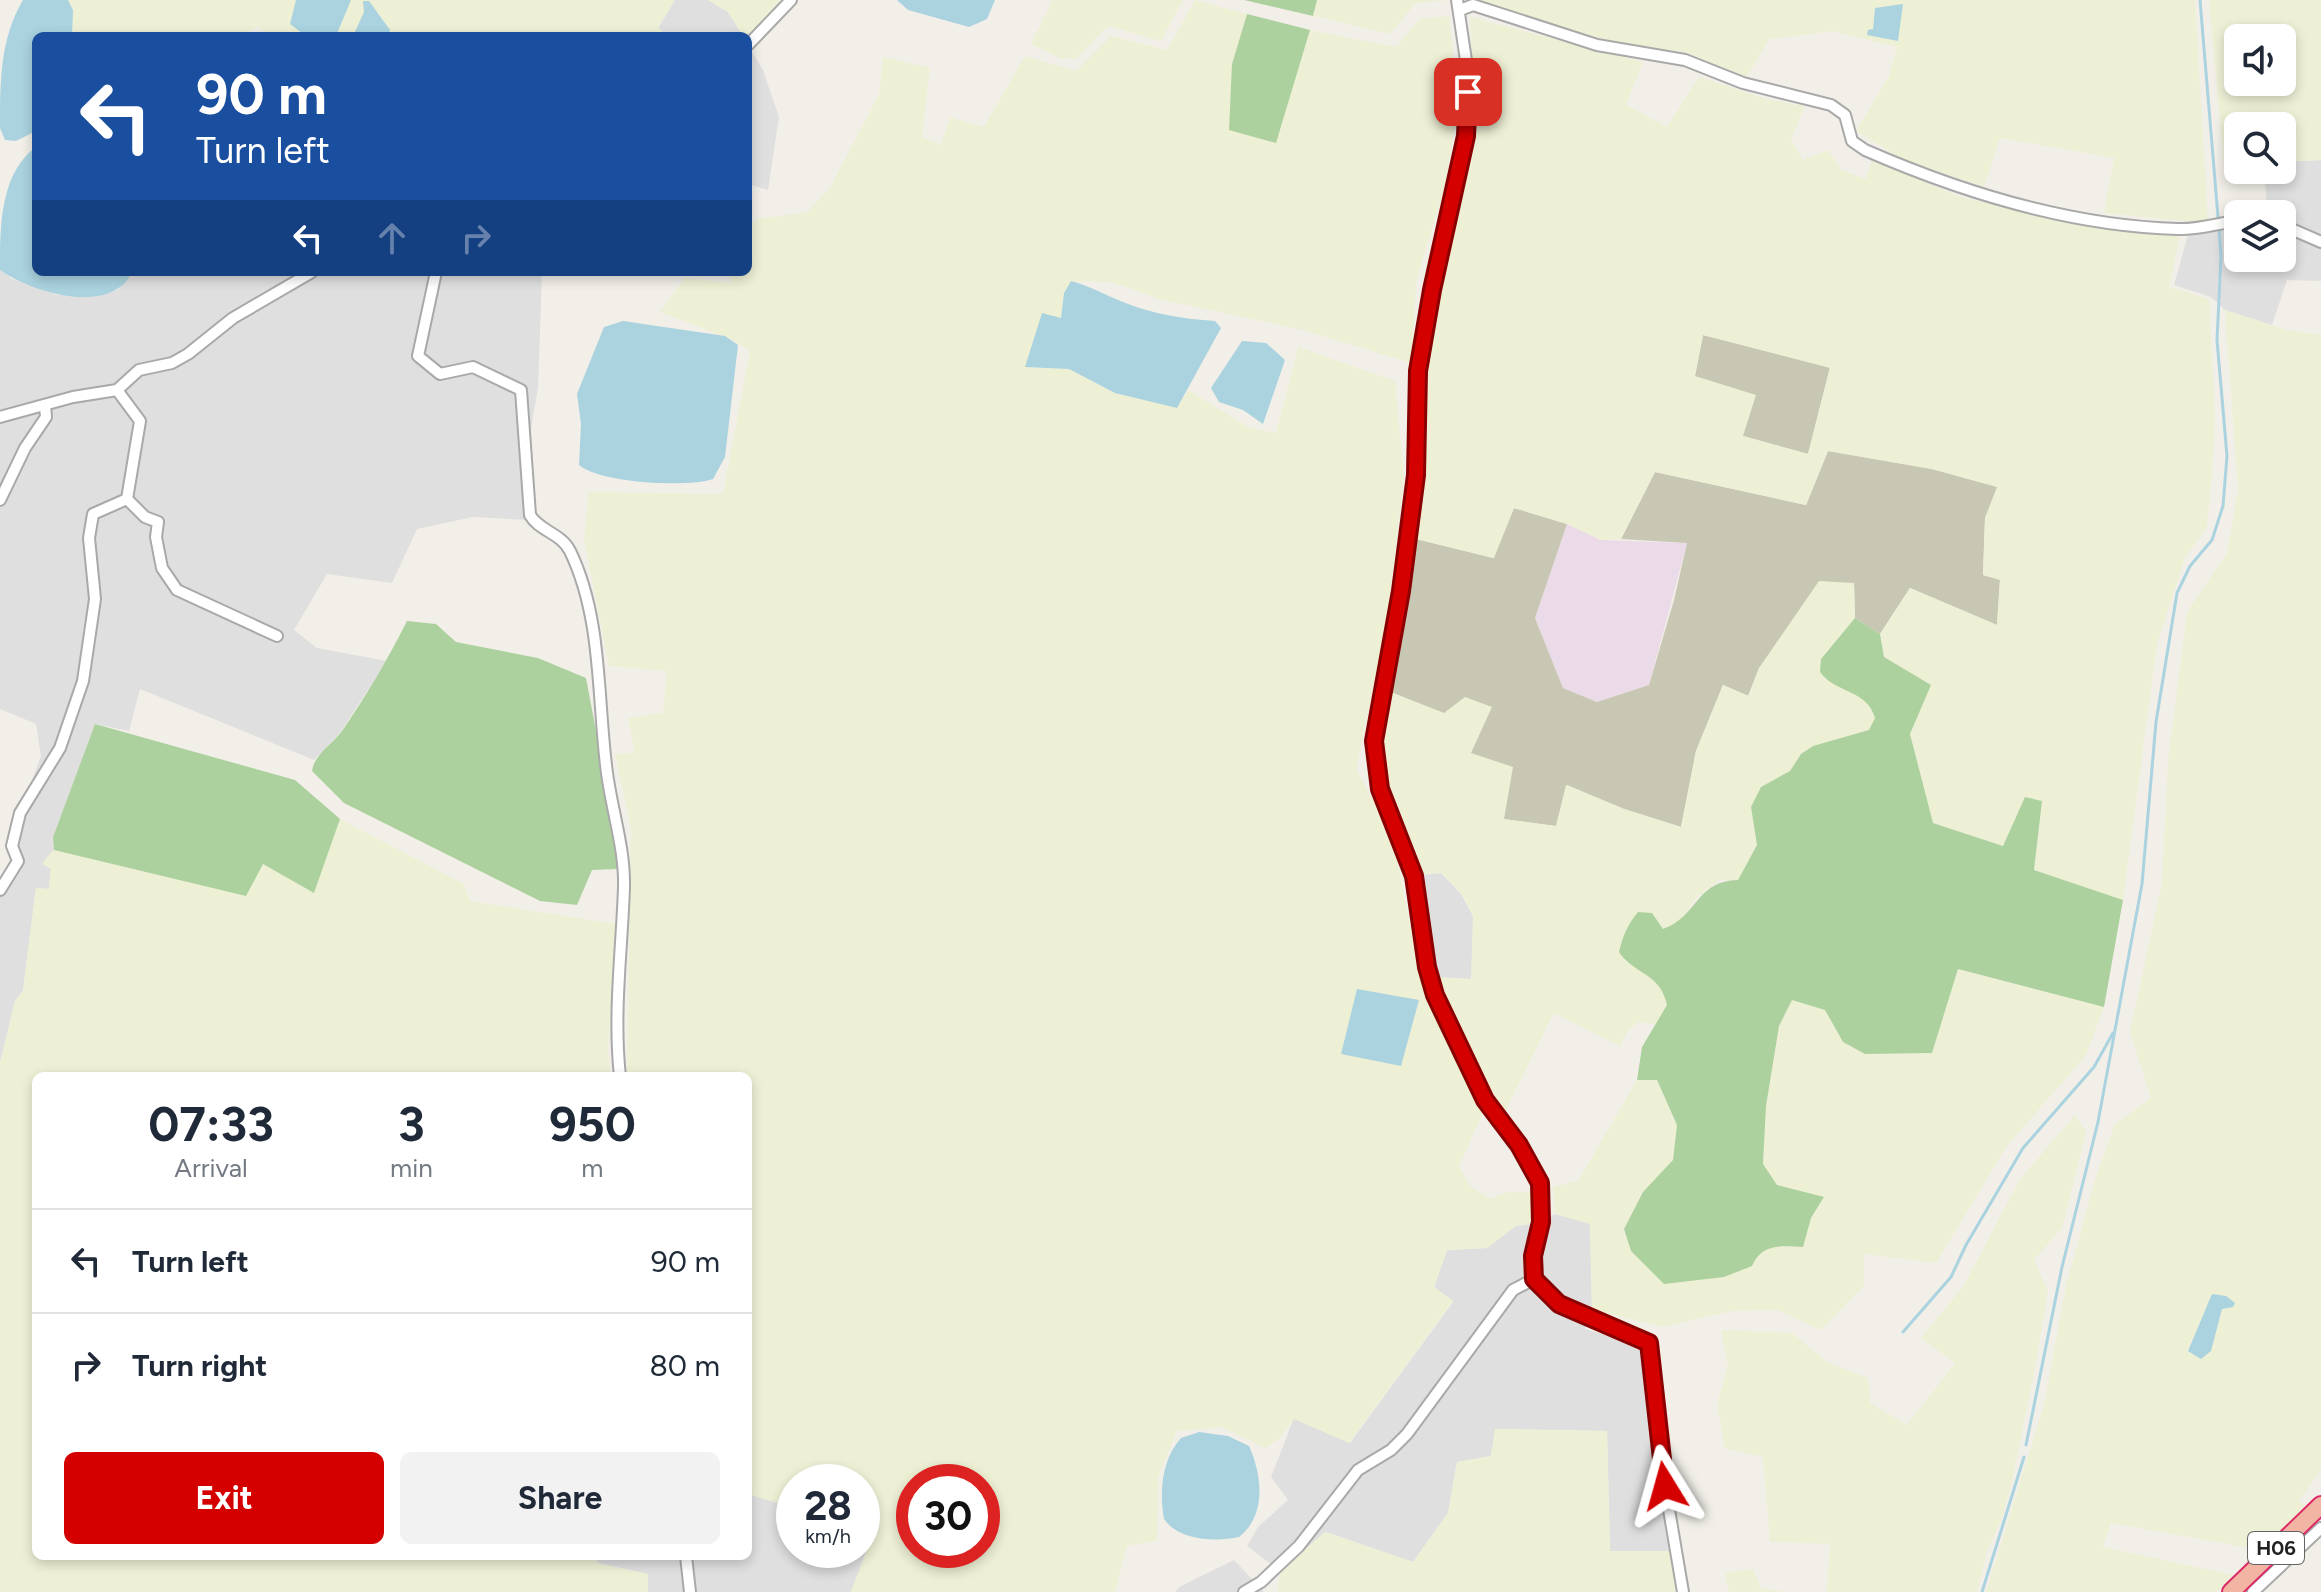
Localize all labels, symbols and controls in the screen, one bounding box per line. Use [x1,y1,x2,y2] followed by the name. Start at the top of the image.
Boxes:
[2224,24,2296,272] map controls
[2224,24,2296,96] button: sound
[1434,58,1502,126] pin
[196,61,327,128] text: 90 m
[64,64,168,168] icon: left
[1446,70,1490,114] icon: arrive
[2224,112,2296,184] button: search
[196,129,330,172] text: Turn left
[2224,200,2296,272] button: layers
[286,216,330,260] icon: left
[370,216,414,260] icon: ahead
[454,216,498,260] icon: right
[148,1095,274,1153] text: 07:33
[398,1095,425,1153] text: 3
[549,1095,636,1153] text: 950
[174,1152,248,1184] text: Arrival
[390,1152,433,1184] text: min
[581,1152,603,1184] text: m
[64,1239,108,1283] icon: left
[132,1243,249,1280] text: Turn left
[651,1243,720,1280] text: 90 m
[64,1343,108,1387] icon: right
[132,1347,267,1384] text: Turn right
[649,1347,720,1384] text: 80 m
[1623,1444,1707,1528] position arrow
[64,1452,384,1544] button: Exit
[400,1452,720,1544] button: Share
[896,1464,1000,1568] speed limit sign: 30
[804,1482,852,1530] text: 28
[805,1524,851,1548] text: km/h
[2248,1532,2304,1564] road number: H06

